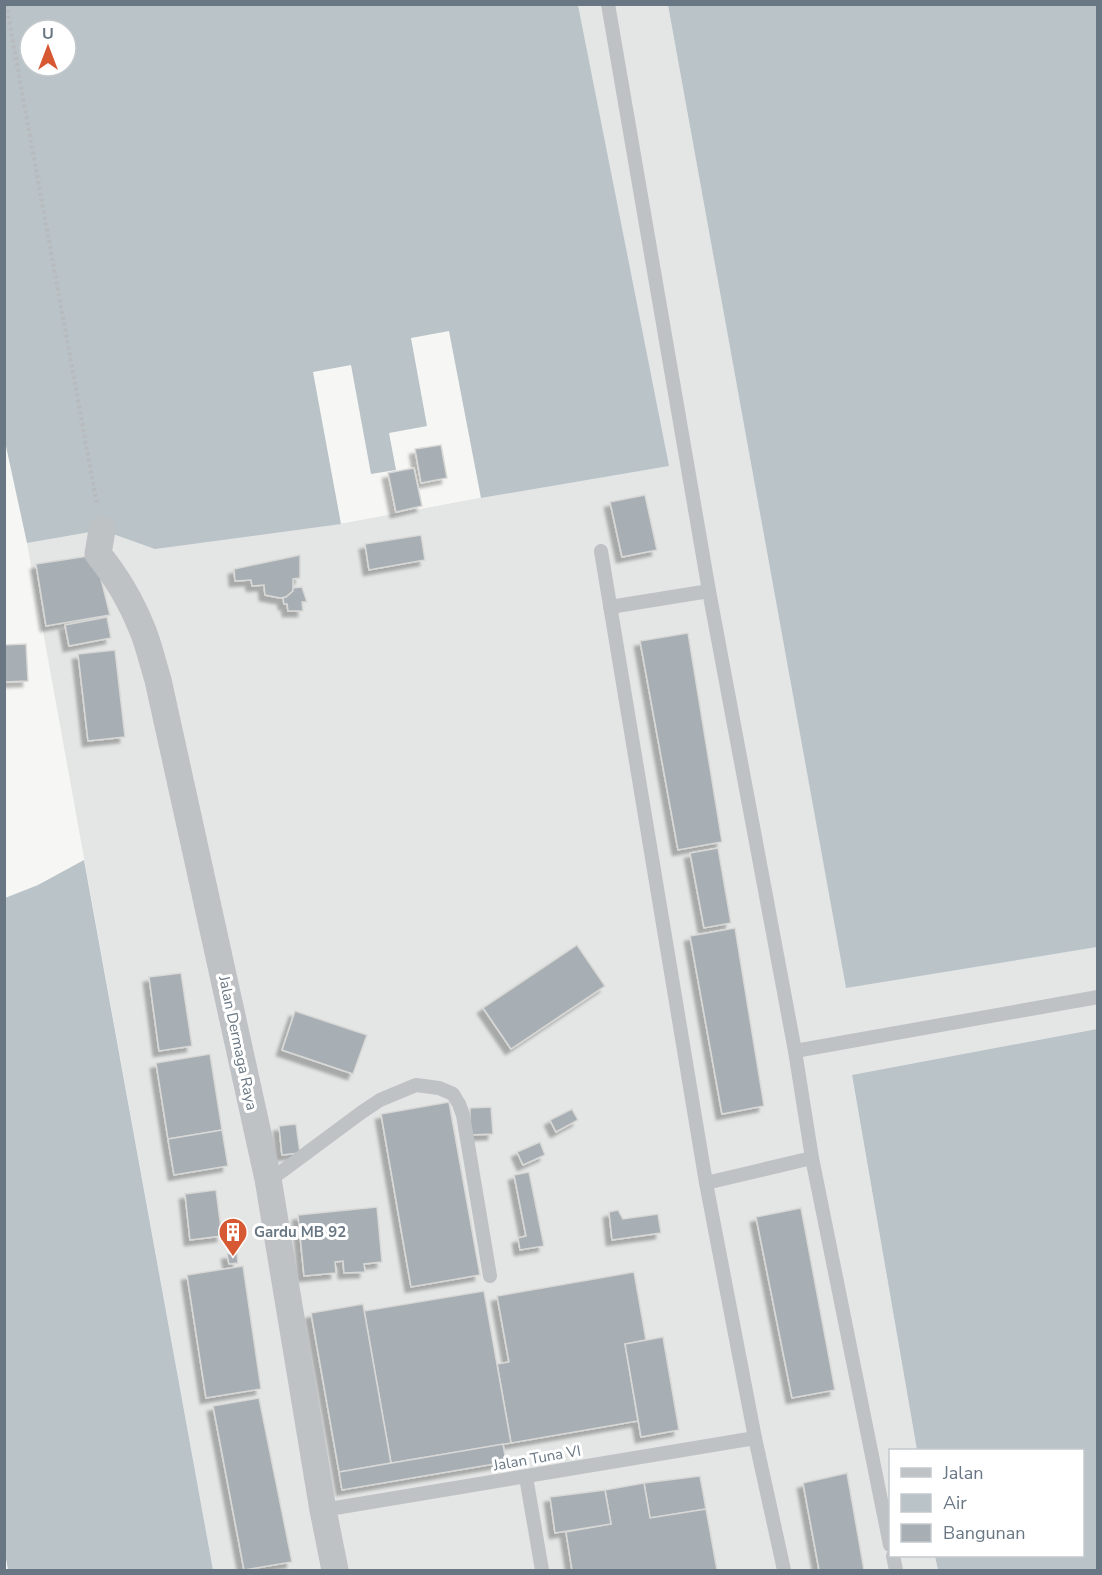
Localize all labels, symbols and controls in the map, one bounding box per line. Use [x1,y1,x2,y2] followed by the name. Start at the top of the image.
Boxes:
[18,18,78,78] north arrow
[42,23,54,45] text: U
[214,973,262,1112] street label: Jalan Dermaga Raya
[217,1216,249,1258] building icon: Gardu MB 92
[254,1222,346,1242] place label: Gardu MB 92
[491,1440,582,1476] street label: Jalan Tuna VI
[889,1449,1084,1557] legend
[942,1461,983,1485] text: Jalan
[943,1491,967,1515] text: Air
[943,1521,1026,1545] text: Bangunan

